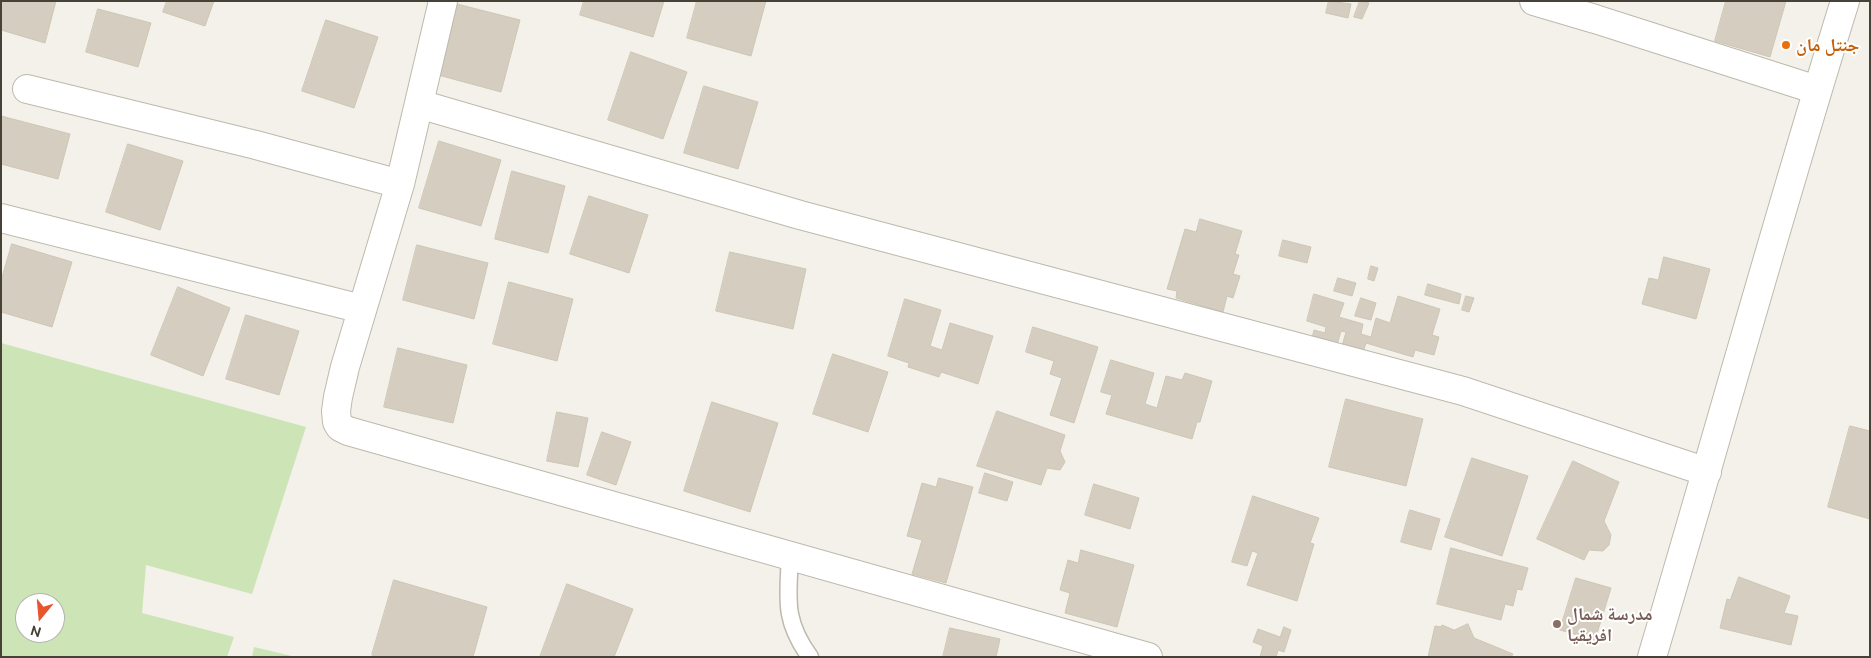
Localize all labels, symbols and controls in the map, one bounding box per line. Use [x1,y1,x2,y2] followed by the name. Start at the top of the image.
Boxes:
[1796,34,1859,56] place label: جنتل مان
[1780,39,1792,51] marker: جنتل مان
[15,593,65,643] north arrow
[1567,603,1653,646] place label: مدرسة شمال افريقيا
[1551,618,1563,630] marker: مدرسة شمال افريقيا
[29,622,43,641] text: N

